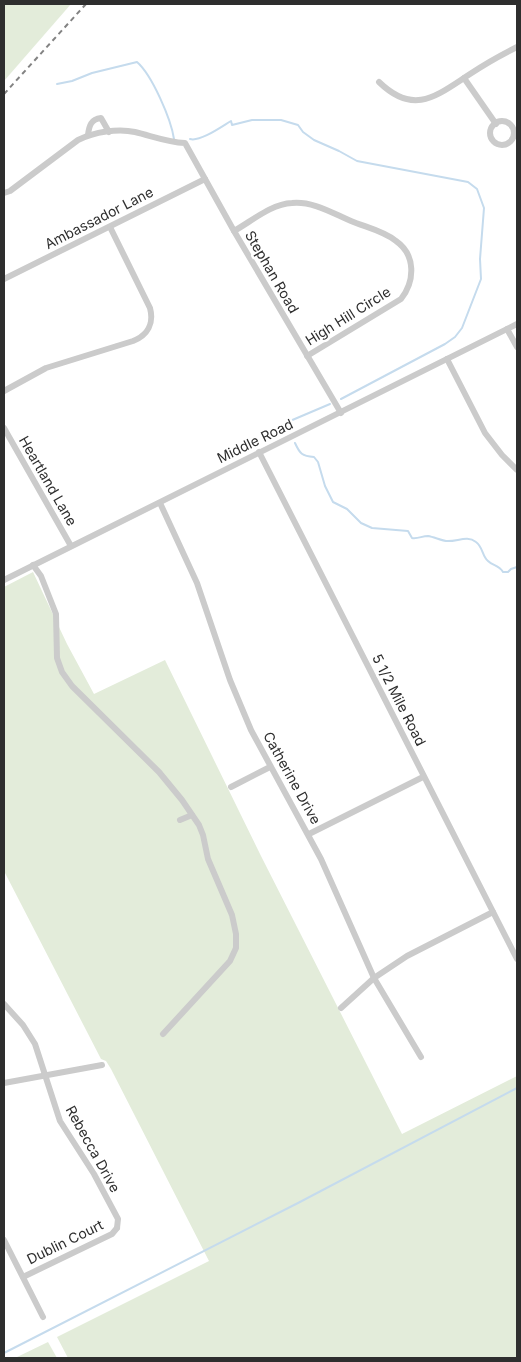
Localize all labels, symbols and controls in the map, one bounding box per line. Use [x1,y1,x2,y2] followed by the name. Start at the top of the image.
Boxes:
[42,183,156,252] street label: Ambassador Lane
[242,228,303,316] street label: Stephan Road
[302,283,394,349] street label: High Hill Circle
[214,415,296,466] street label: Middle Road
[16,433,81,529] street label: Heartland Lane
[369,651,430,749] street label: 5 1/2 Mile Road
[260,729,325,827] street label: Catherine Drive
[63,1102,124,1195] street label: Rebecca Drive
[24,1216,106,1267] street label: Dublin Court

